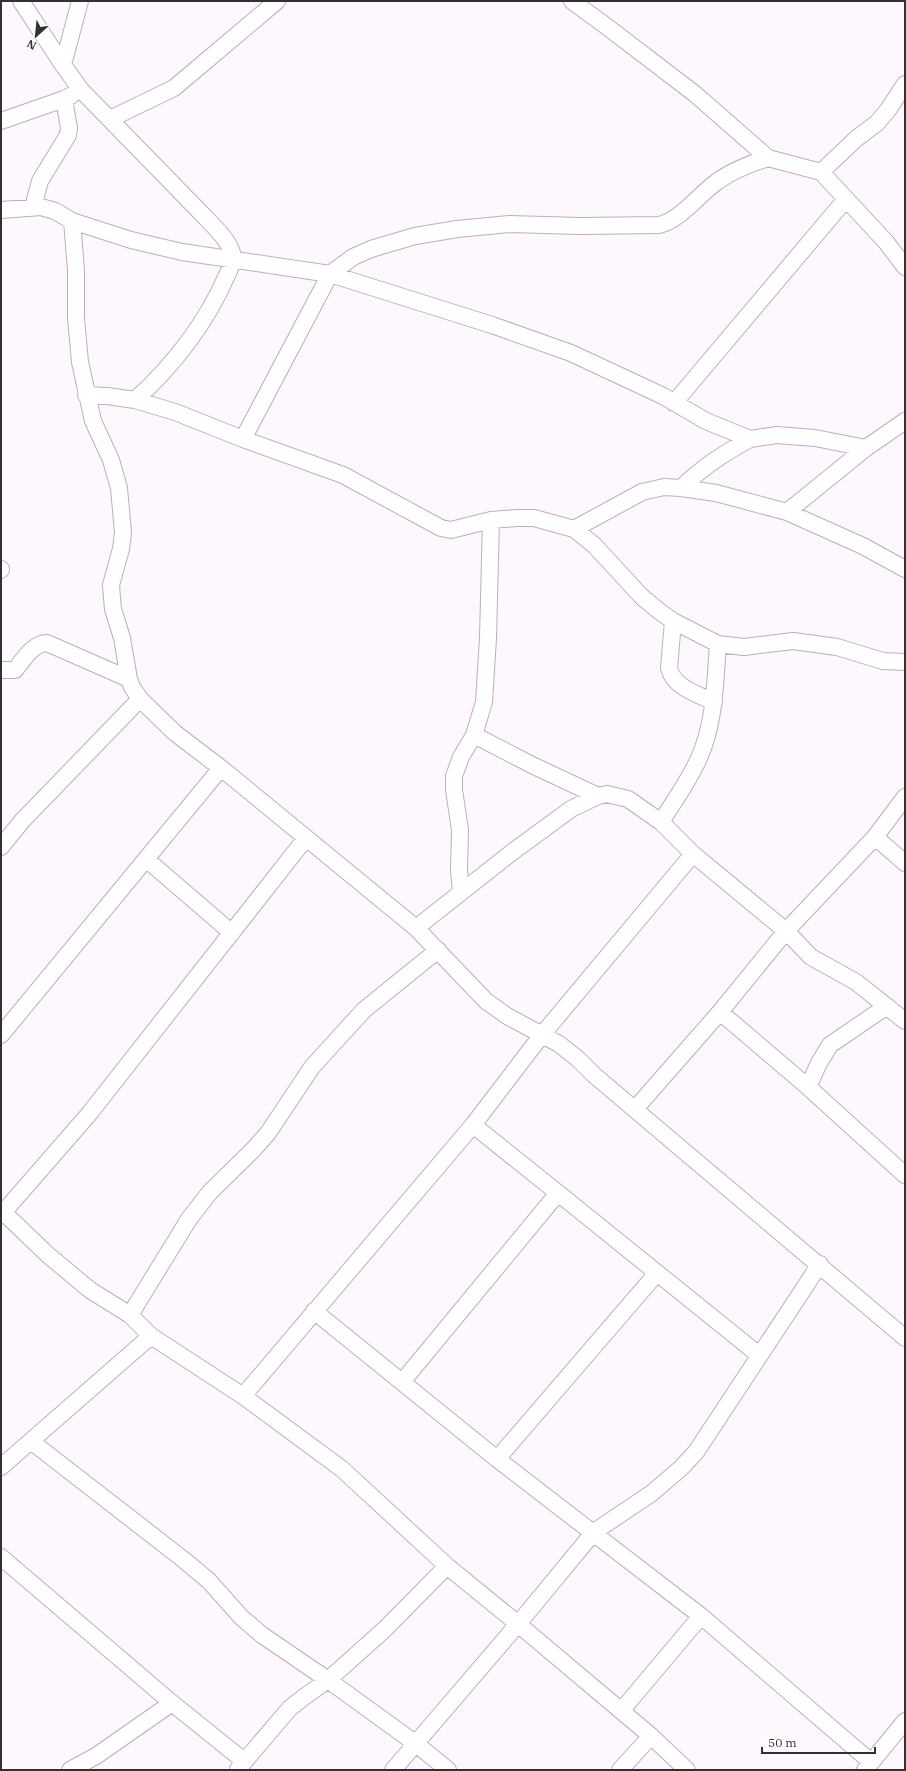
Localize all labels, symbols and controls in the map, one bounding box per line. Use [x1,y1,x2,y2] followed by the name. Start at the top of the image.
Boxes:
[16,16,56,56] north arrow
[24,37,39,53] text: N
[762,1729,875,1755] scale bar
[768,1735,797,1750] text: 50 m

